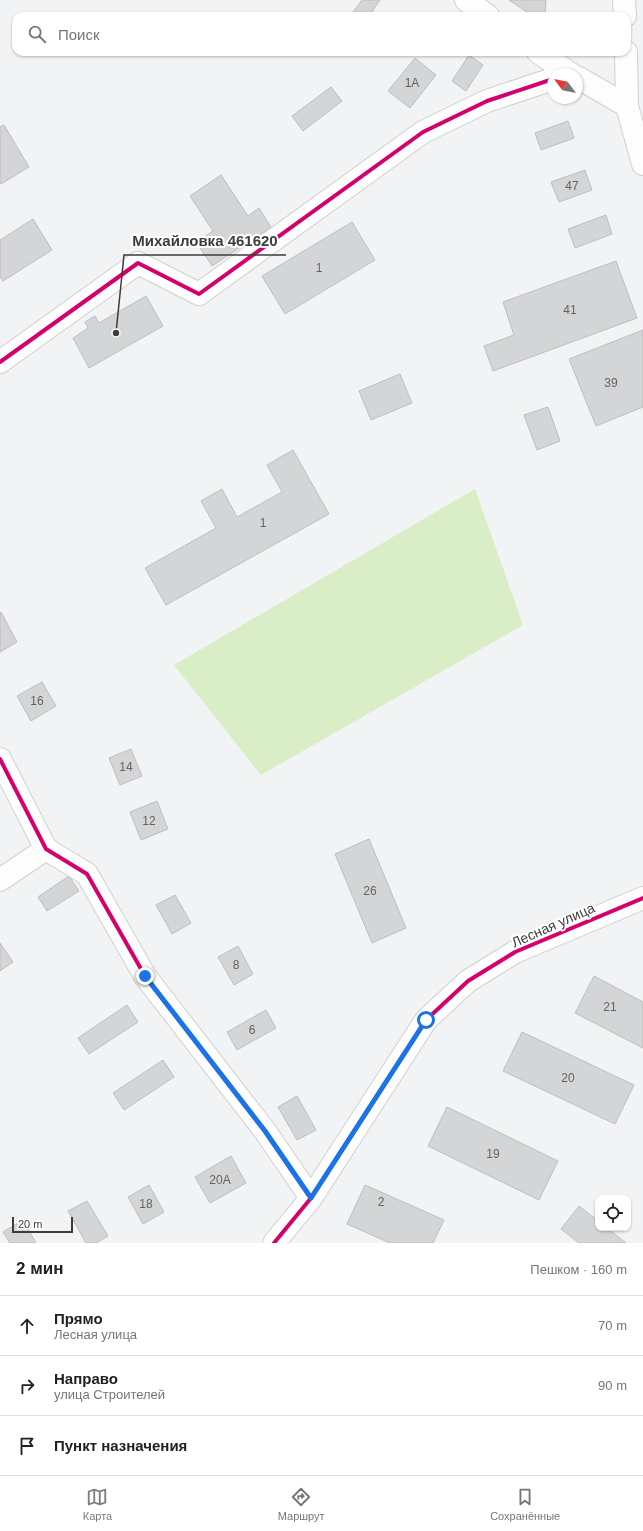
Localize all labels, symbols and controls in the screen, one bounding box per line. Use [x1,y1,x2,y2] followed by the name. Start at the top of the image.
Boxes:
[12,12,631,56] search box
[26,23,48,45] icon: search
[58,26,100,43] text: Поиск
[547,68,583,104] north arrow
[405,76,419,90] house number: 1А
[565,179,579,193] house number: 47
[124,228,286,255] callout: Михайловка 461620
[132,232,278,249] text: Михайловка 461620
[316,261,323,275] house number: 1
[563,303,577,317] house number: 41
[604,376,618,390] house number: 39
[260,516,267,530] house number: 1
[30,694,44,708] house number: 16
[119,760,133,774] house number: 14
[142,814,156,828] house number: 12
[363,884,377,898] house number: 26
[509,899,597,951] street label: Лесная улица
[233,958,240,972] house number: 8
[136,967,154,985] route end
[603,1000,617,1014] house number: 21
[417,1011,435,1029] route start
[249,1023,256,1037] house number: 6
[561,1071,575,1085] house number: 20
[486,1147,500,1161] house number: 19
[209,1173,231,1187] house number: 20А
[378,1195,385,1209] house number: 2
[595,1195,631,1231] map controls
[595,1195,631,1231] button: locate
[139,1197,153,1211] house number: 18
[12,1215,73,1234] scale bar
[18,1218,42,1230] text: 20 m
[16,1259,63,1278] text: 2 мин
[530,1262,627,1277] text: Пешком · 160 m
[54,1310,103,1327] text: Прямо
[16,1315,38,1337] icon: ahead
[598,1318,627,1333] text: 70 m
[54,1327,137,1342] text: Лесная улица
[54,1370,118,1387] text: Направо
[16,1375,38,1397] icon: right
[598,1378,627,1393] text: 90 m
[54,1387,165,1402] text: улица Строителей
[16,1435,38,1457] icon: arrive
[54,1437,187,1454] text: Пункт назначения
[83,1486,112,1522] tab: Карта
[278,1486,325,1522] tab: Маршрут
[490,1486,560,1522] tab: Сохранённые

